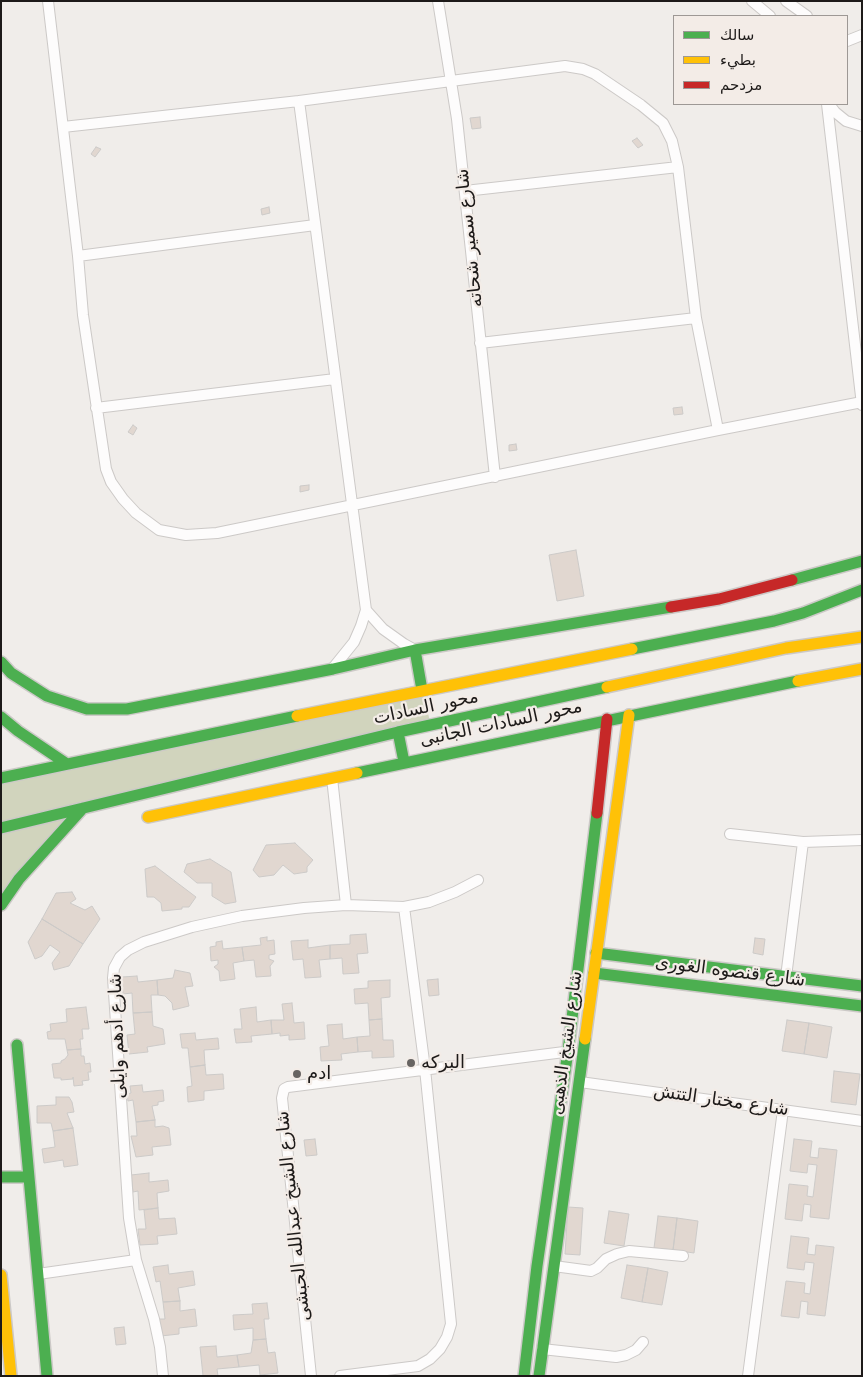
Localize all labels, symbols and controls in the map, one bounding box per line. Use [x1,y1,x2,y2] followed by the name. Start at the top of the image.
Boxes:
[673,15,848,105] legend
[720,26,754,44] text: سالك
[720,51,756,69] text: بطيء
[720,76,762,94] text: مزدحم
[452,168,488,308] street label: شارع سمير شحاته
[371,686,481,730] street label: محور السادات
[418,696,584,752] street label: محور السادات الجانبى
[654,952,806,992] street label: شارع قنصوه الغورى
[546,970,588,1116] street label: شارع الشيخ الذهبى
[105,973,131,1099] street label: شارع أدهم وايلى
[421,1052,465,1074] place label: البركه
[405,1057,417,1069] marker: البركه
[307,1063,331,1085] place label: ادم
[291,1068,303,1080] marker: ادم
[652,1081,790,1121] street label: شارع مختار التتش
[272,1110,316,1322] street label: شارع الشيخ عبدالله الحبشى

